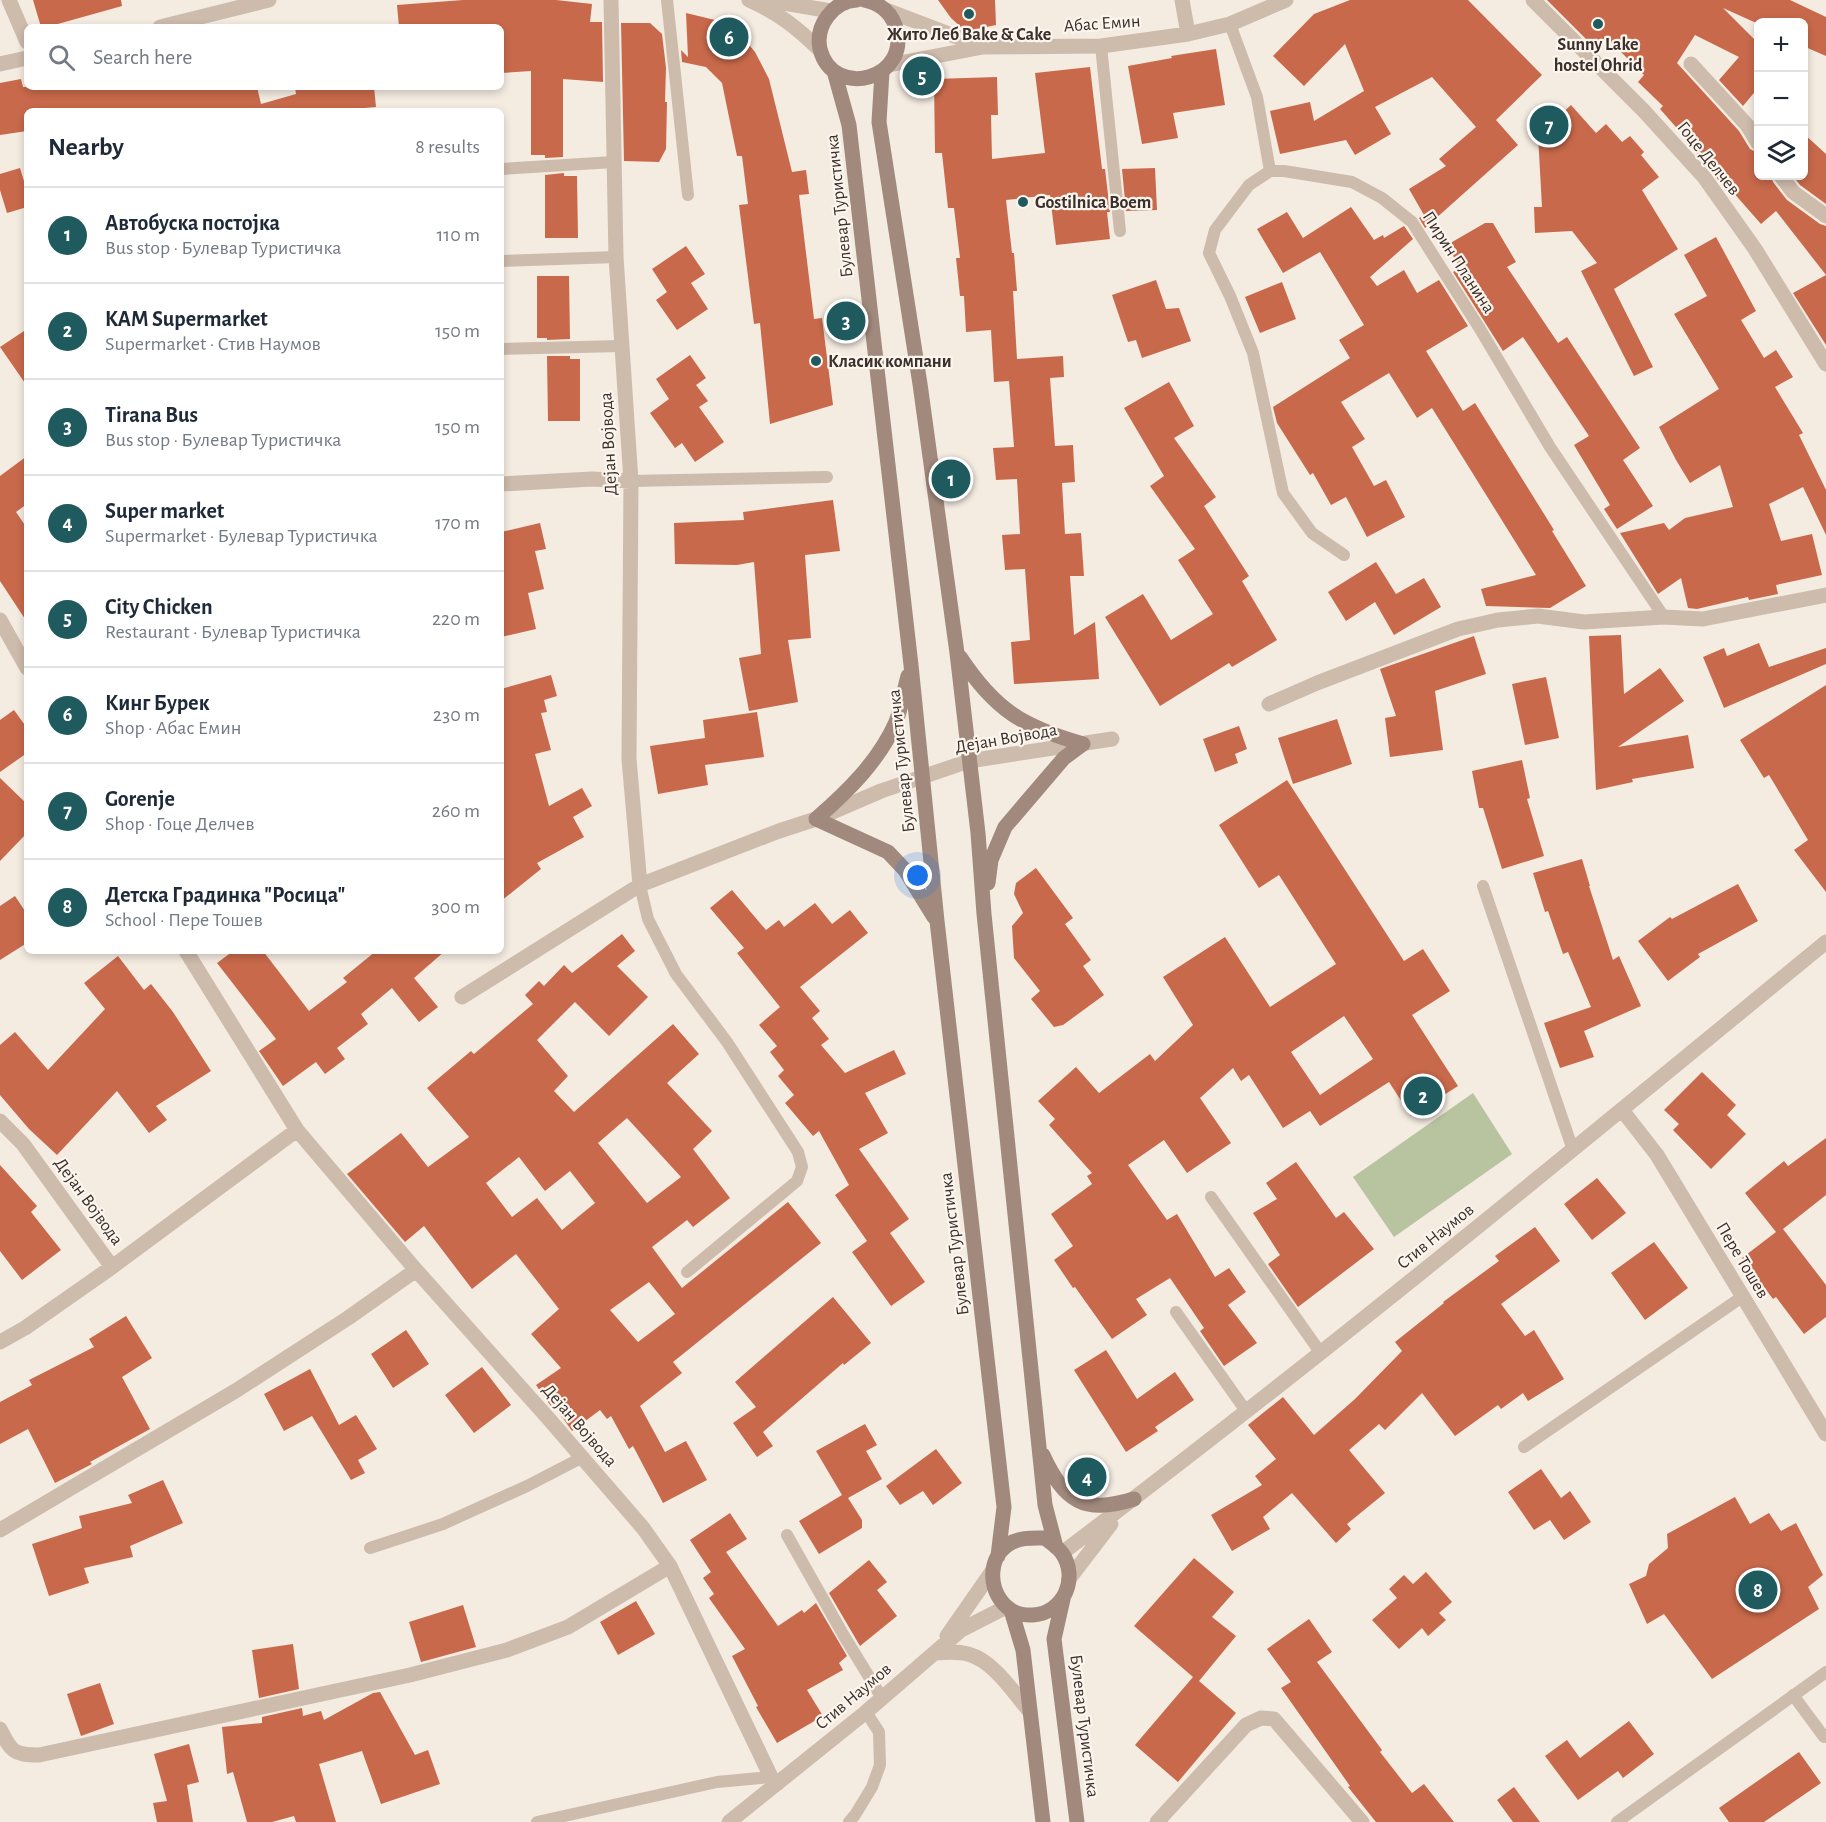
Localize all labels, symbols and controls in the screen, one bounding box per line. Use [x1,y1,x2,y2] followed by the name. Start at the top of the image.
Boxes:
[962,7,976,21] marker: Жито Леб Bake & Cake
[1063,11,1141,36] street label: Абас Емин
[710,15,748,60] pin: 6
[1591,17,1605,31] marker: Sunny Lake hostel Ohrid
[1754,18,1808,180] map controls
[1754,18,1808,72] button: +
[24,24,504,90] search box
[887,26,1051,44] place label: Жито Леб Bake & Cake
[1554,36,1643,75] place label: Sunny Lake hostel Ohrid
[45,41,78,74] icon: search
[93,46,192,68] text: Search here
[902,54,942,98] pin: 5
[1754,72,1808,126] button: −
[1530,102,1568,148] pin: 7
[1673,118,1743,199] street label: Гоце Делчев
[1754,126,1808,180] button: layers
[824,133,856,278] street label: Булевар Туристичка
[48,134,124,160] text: Nearby
[415,137,480,157] text: 8 results
[1035,194,1151,212] place label: Gostilnica Boem
[1016,195,1030,209] marker: Gostilnica Boem
[1419,208,1498,317] street label: Пирин Планина
[105,212,280,234] text: Автобуска постојка
[64,225,71,245] text: 1
[436,225,480,245] text: 110 m
[105,238,341,258] text: Bus stop · Булевар Туристичка
[826,298,866,344] pin: 3
[105,308,268,330] text: KAM Supermarket
[63,321,72,341] text: 2
[435,321,480,341] text: 150 m
[105,334,321,354] text: Supermarket · Стив Наумов
[828,353,952,371] place label: Класик компани
[809,354,823,368] marker: Класик компани
[597,392,621,496] street label: Дејан Војвода
[105,404,198,426] text: Tirana Bus
[63,417,72,437] text: 3
[435,417,480,437] text: 150 m
[105,430,341,450] text: Bus stop · Булевар Туристичка
[932,456,970,502] pin: 1
[105,500,224,522] text: Super market
[62,513,73,533] text: 4
[435,513,480,533] text: 170 m
[105,526,378,546] text: Supermarket · Булевар Туристичка
[105,596,213,618] text: City Chicken
[63,609,72,629] text: 5
[432,609,480,629] text: 220 m
[105,622,361,642] text: Restaurant · Булевар Туристичка
[886,688,918,833] street label: Булевар Туристичка
[105,692,210,714] text: Кинг Бурек
[63,705,72,725] text: 6
[433,705,480,725] text: 230 m
[105,718,241,738] text: Shop · Абас Емин
[954,721,1059,757] street label: Дејан Војвода
[105,788,175,810] text: Gorenje
[63,801,72,821] text: 7
[432,801,480,821] text: 260 m
[105,814,254,834] text: Shop · Гоце Делчев
[903,861,932,890] your location
[105,884,345,906] text: Детска Градинка "Росица"
[63,897,72,917] text: 8
[431,897,480,917] text: 300 m
[105,910,263,930] text: School · Пере Тошев
[1404,1074,1442,1118] pin: 2
[51,1154,126,1249] street label: Дејан Војвода
[937,1171,973,1316] street label: Булевар Туристичка
[1394,1201,1477,1273] street label: Стив Наумов
[1712,1219,1772,1302] street label: Пере Тошев
[539,1381,620,1471] street label: Дејан Војвода
[1068,1454,1106,1500] pin: 4
[1738,1568,1778,1612] pin: 8
[1066,1654,1102,1799] street label: Булевар Туристичка
[812,1660,895,1734] street label: Стив Наумов

